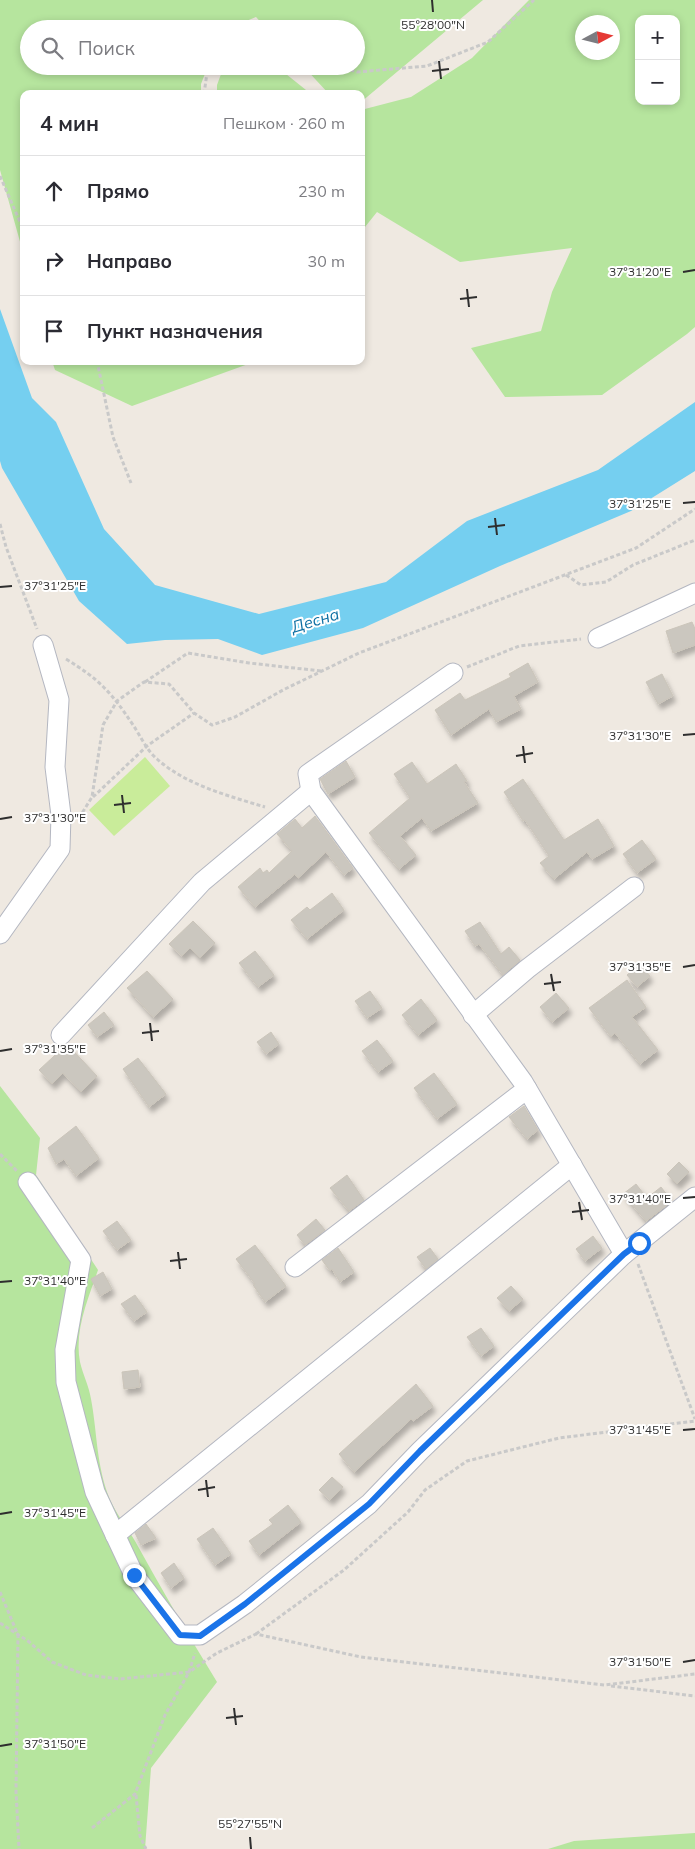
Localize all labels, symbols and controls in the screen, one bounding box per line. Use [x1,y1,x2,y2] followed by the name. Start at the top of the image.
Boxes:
[575,15,620,60] north arrow
[635,15,680,105] map controls
[635,15,680,60] button: +
[401,17,465,32] text: 55°28'00"N
[20,20,365,75] search box
[38,34,66,62] icon: search
[78,36,135,60] text: Поиск
[635,60,680,105] button: −
[40,110,99,136] text: 4 мин
[223,113,345,133] text: Пешком · 260 m
[40,177,68,205] icon: ahead
[87,179,149,203] text: Прямо
[298,181,345,201] text: 230 m
[40,247,68,275] icon: right
[87,249,172,273] text: Направо
[308,251,345,271] text: 30 m
[609,264,671,279] text: 37°31'20"E
[40,317,68,345] icon: arrive
[87,319,263,343] text: Пункт назначения
[609,496,671,511] text: 37°31'25"E
[24,578,86,593] text: 37°31'25"E
[288,603,342,637] water label: Десна
[609,728,671,743] text: 37°31'30"E
[24,810,86,825] text: 37°31'30"E
[609,959,671,974] text: 37°31'35"E
[24,1041,86,1056] text: 37°31'35"E
[609,1191,671,1206] text: 37°31'40"E
[628,1232,651,1255] route start
[24,1273,86,1288] text: 37°31'40"E
[609,1422,671,1437] text: 37°31'45"E
[24,1505,86,1520] text: 37°31'45"E
[123,1564,146,1587] route end
[609,1654,671,1669] text: 37°31'50"E
[24,1736,86,1751] text: 37°31'50"E
[218,1816,282,1831] text: 55°27'55"N

